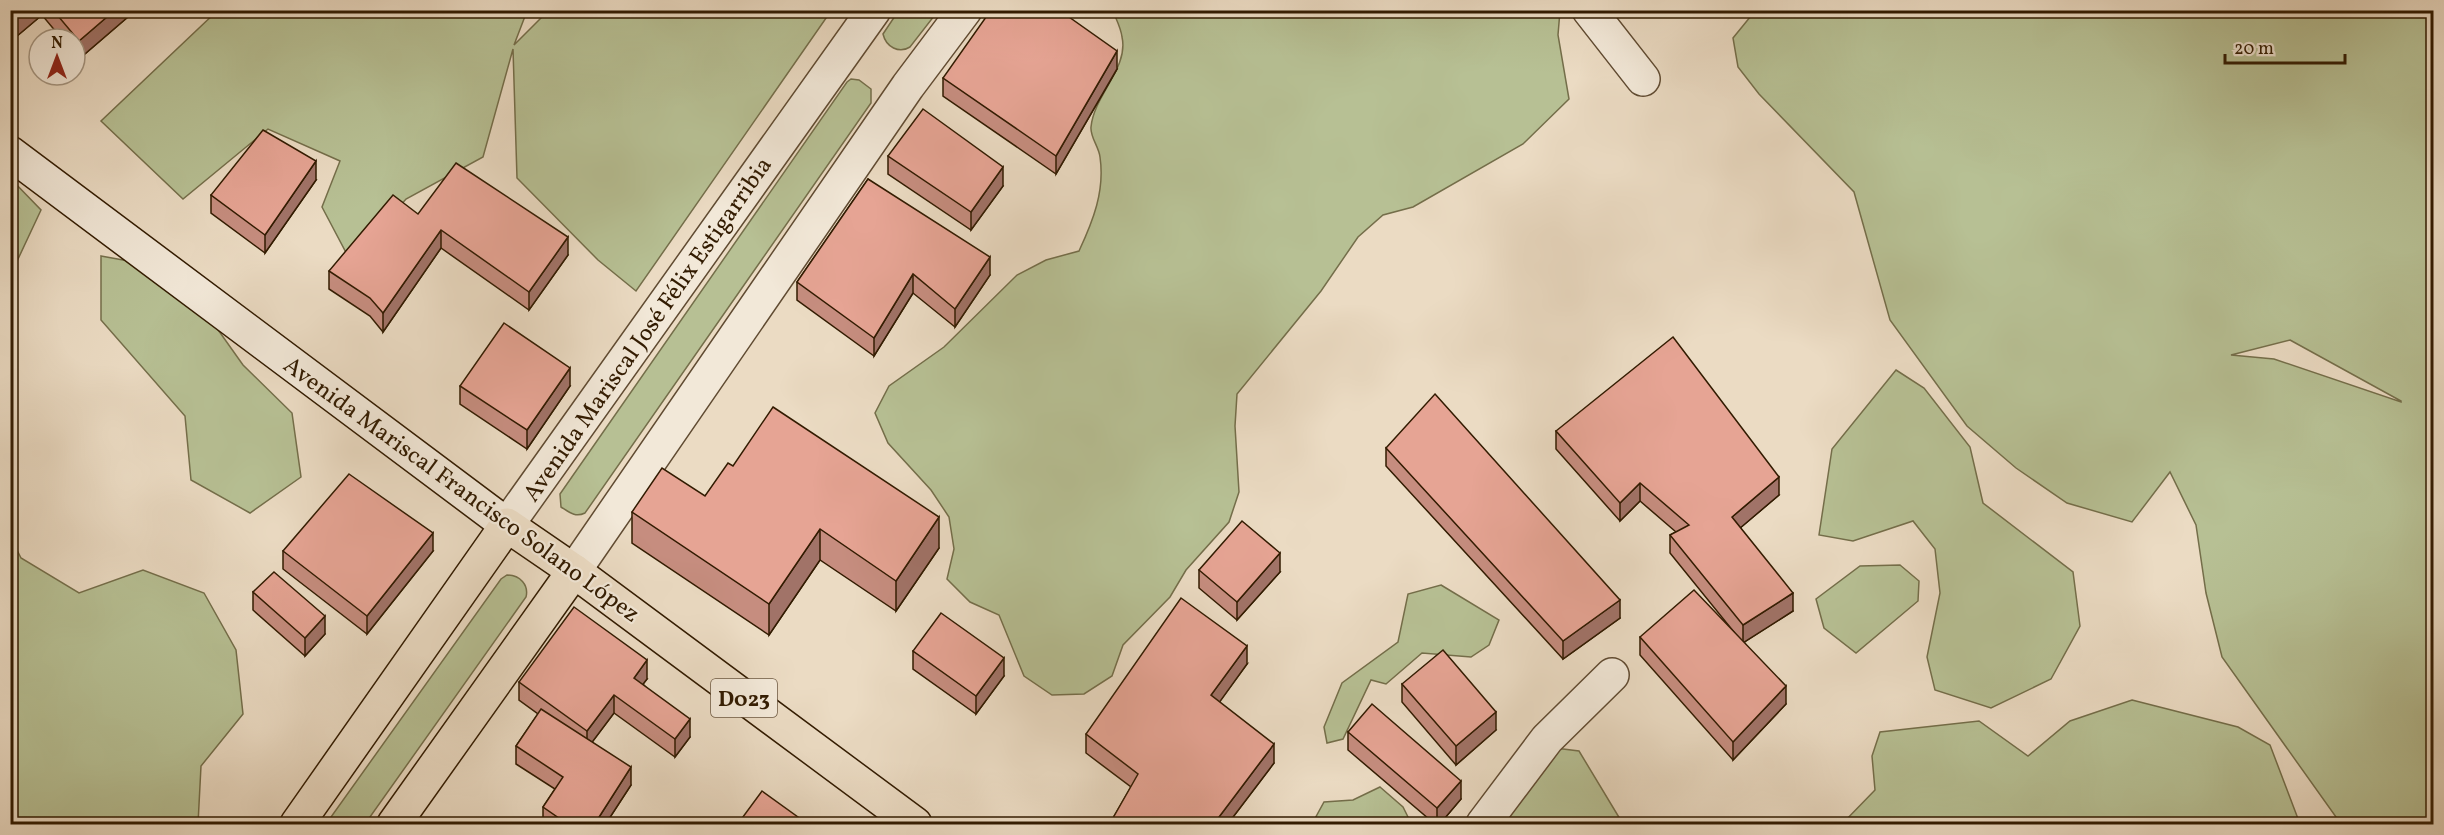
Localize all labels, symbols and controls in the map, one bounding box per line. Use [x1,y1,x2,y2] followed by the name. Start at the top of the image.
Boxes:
[27,27,87,87] north arrow
[2225,27,2345,65] scale bar
[51,33,63,55] text: N
[2234,37,2274,62] text: 20 m
[516,151,781,510] street label: Avenida Mariscal José Félix Estigarribia
[276,349,646,632] street label: Avenida Mariscal Francisco Solano López
[711,679,777,717] road number: D023

